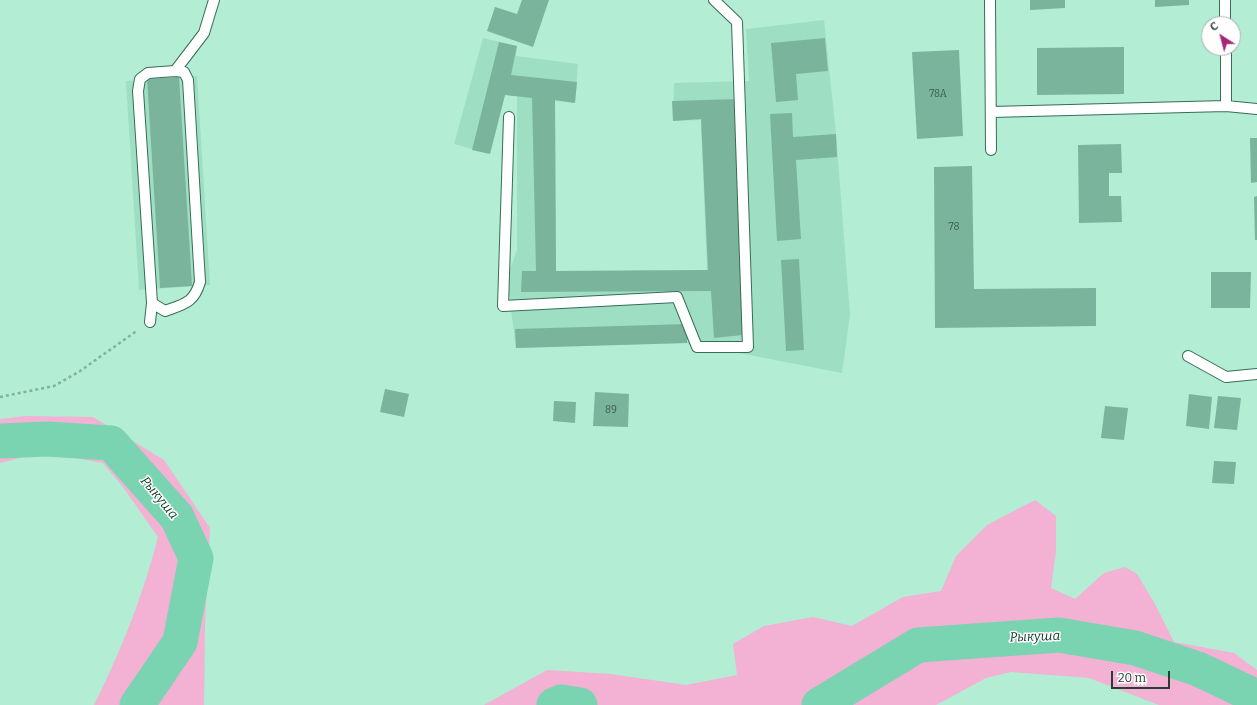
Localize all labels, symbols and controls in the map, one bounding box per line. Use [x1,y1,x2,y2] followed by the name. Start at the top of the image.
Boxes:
[1201,16,1241,56] north arrow
[1208,19,1221,34] text: С
[929,88,947,100] house number: 78А
[949,221,959,233] house number: 78
[605,404,617,416] house number: 89
[137,474,181,522] water label: Рыкуша
[1009,628,1061,646] water label: Рыкуша
[1113,663,1172,689] scale bar
[1118,671,1146,685] text: 20 m

